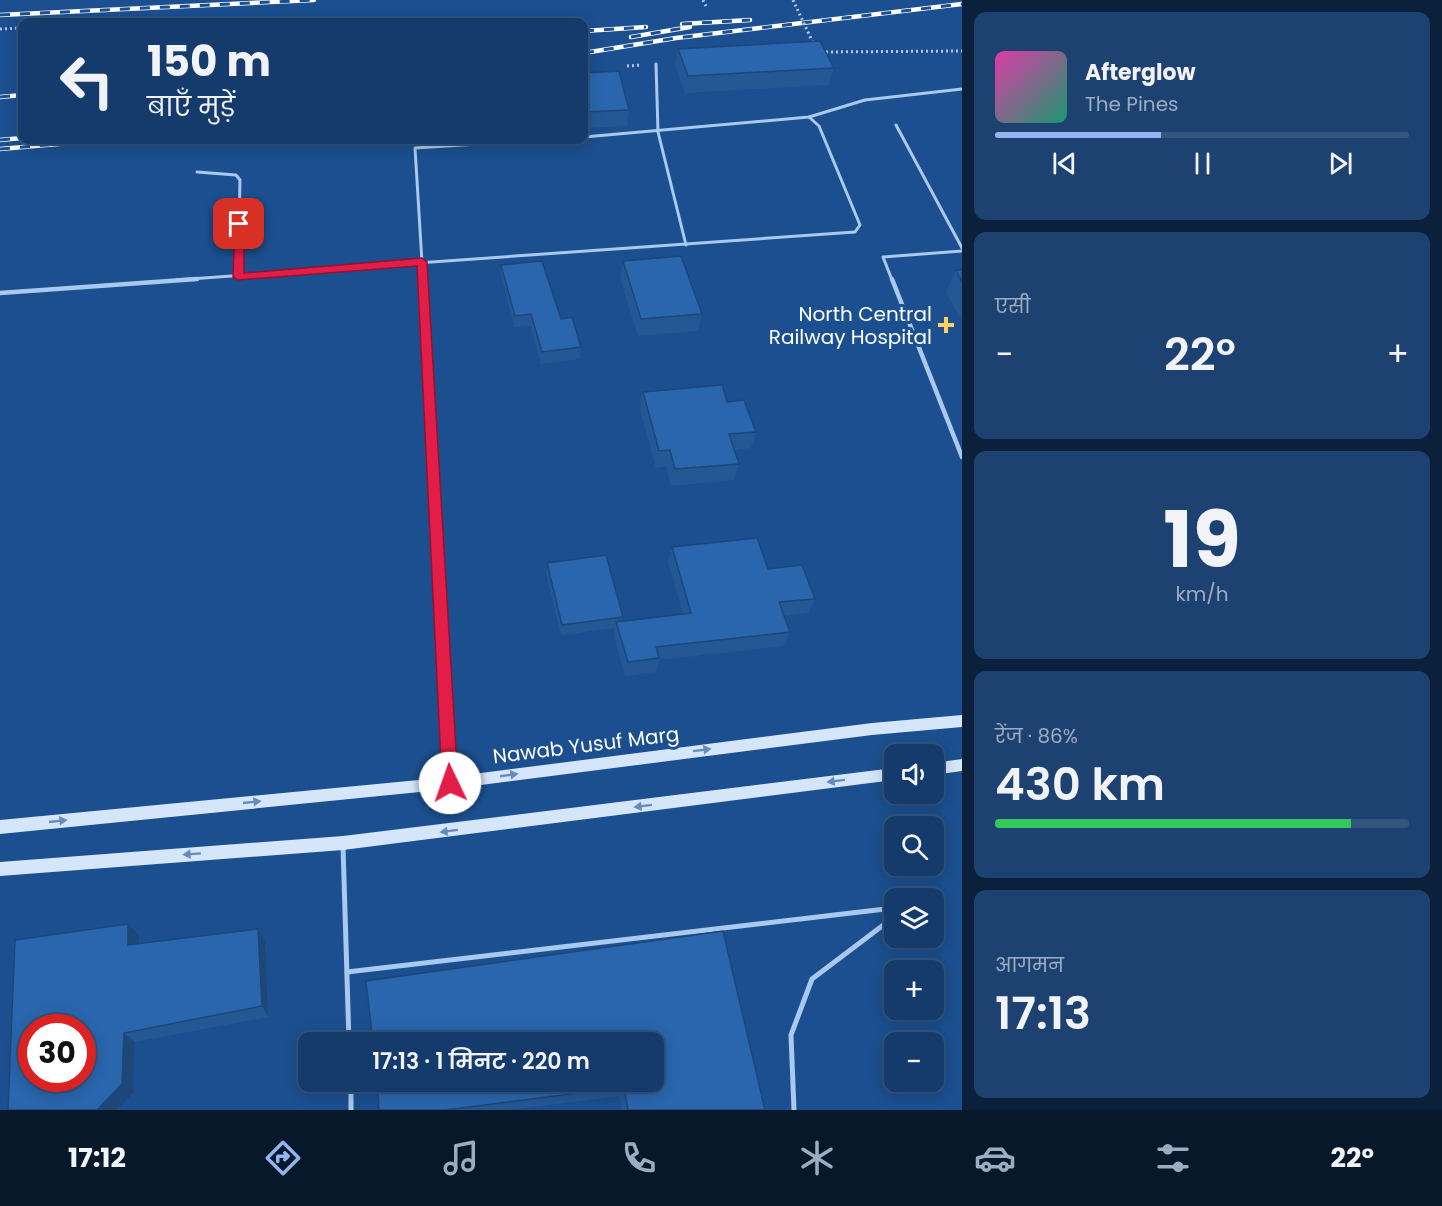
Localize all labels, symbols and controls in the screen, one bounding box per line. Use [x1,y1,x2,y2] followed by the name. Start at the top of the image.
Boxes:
[147,32,271,91] text: 150 m
[48,42,126,120] icon: left
[1085,57,1196,88] text: Afterglow
[147,88,235,125] text: बाएँ मुड़ें
[1085,90,1179,118] text: The Pines
[1048,147,1081,180] icon: previous
[1186,147,1219,180] icon: pause
[1324,147,1357,180] icon: next
[213,198,264,249] pin
[222,207,255,240] icon: arrive
[995,292,1030,320] text: एसी
[769,300,932,351] place label: North Central Railway Hospital
[937,316,955,334] marker: North Central Railway Hospital
[1164,323,1236,386] text: 22°
[995,331,1013,378] text: −
[1386,331,1409,378] text: +
[1163,485,1241,594] text: 19
[1175,580,1229,608] text: km/h
[491,720,681,770] street label: Nawab Yusuf Marg
[995,722,1078,750] text: रेंज · 86%
[884,744,944,1092] map controls
[884,744,944,804] button: sound
[693,745,712,755] one-way arrow
[418,751,482,815] position arrow
[995,753,1165,816] text: 430 km
[499,770,518,780] one-way arrow
[826,777,845,786] one-way arrow
[243,797,262,807] one-way arrow
[633,802,652,811] one-way arrow
[49,816,68,826] one-way arrow
[884,816,944,876] button: search
[440,826,459,836] one-way arrow
[183,850,202,859] one-way arrow
[884,888,944,948] button: layers
[995,951,1064,979] text: आगमन
[884,960,944,1020] button: +
[995,982,1091,1045] text: 17:13
[18,1014,96,1092] speed limit sign: 30
[884,1032,944,1092] button: −
[372,1046,590,1077] text: 17:13 · 1 मिनट · 220 m
[262,1137,304,1179] icon: directions
[440,1137,482,1179] icon: music
[618,1137,660,1179] icon: phone
[796,1137,838,1179] icon: climate
[974,1137,1016,1179] icon: car
[1152,1137,1194,1179] icon: filters
[68,1139,126,1176] text: 17:12
[1331,1139,1374,1176] text: 22°

